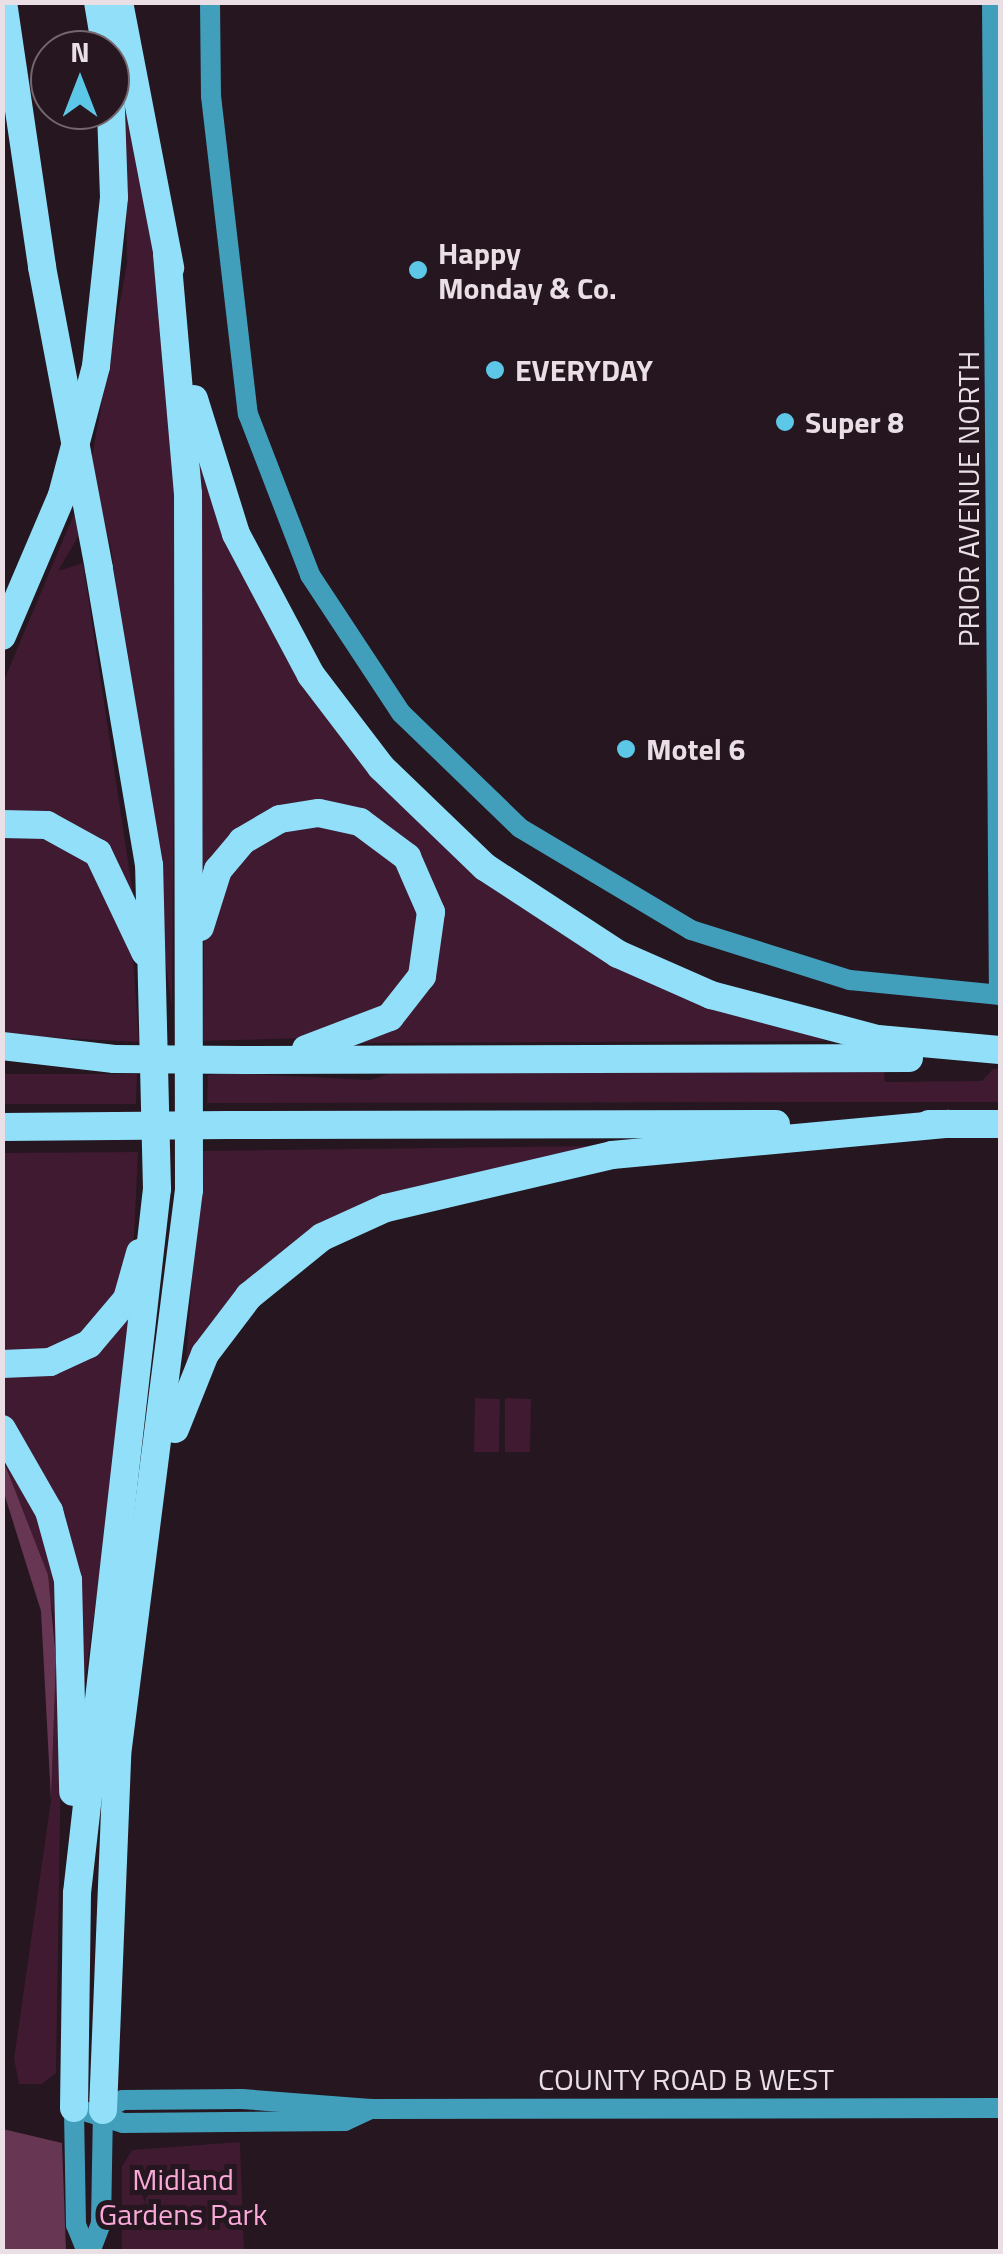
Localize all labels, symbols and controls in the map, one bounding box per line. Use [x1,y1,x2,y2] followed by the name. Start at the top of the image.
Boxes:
[30,30,130,130] north arrow
[70,30,90,73] text: N
[438,235,617,306] place label: Happy Monday & Co.
[407,259,429,281] marker: Happy Monday & Co.
[950,351,986,647] street label: PRIOR AVENUE NORTH
[515,352,653,388] place label: EVERYDAY
[484,359,506,381] marker: EVERYDAY
[805,404,904,440] place label: Super 8
[774,411,796,433] marker: Super 8
[646,731,745,767] place label: Motel 6
[615,738,637,760] marker: Motel 6
[538,2061,834,2097] street label: COUNTY ROAD B WEST
[99,2161,267,2232] park label: Midland Gardens Park

